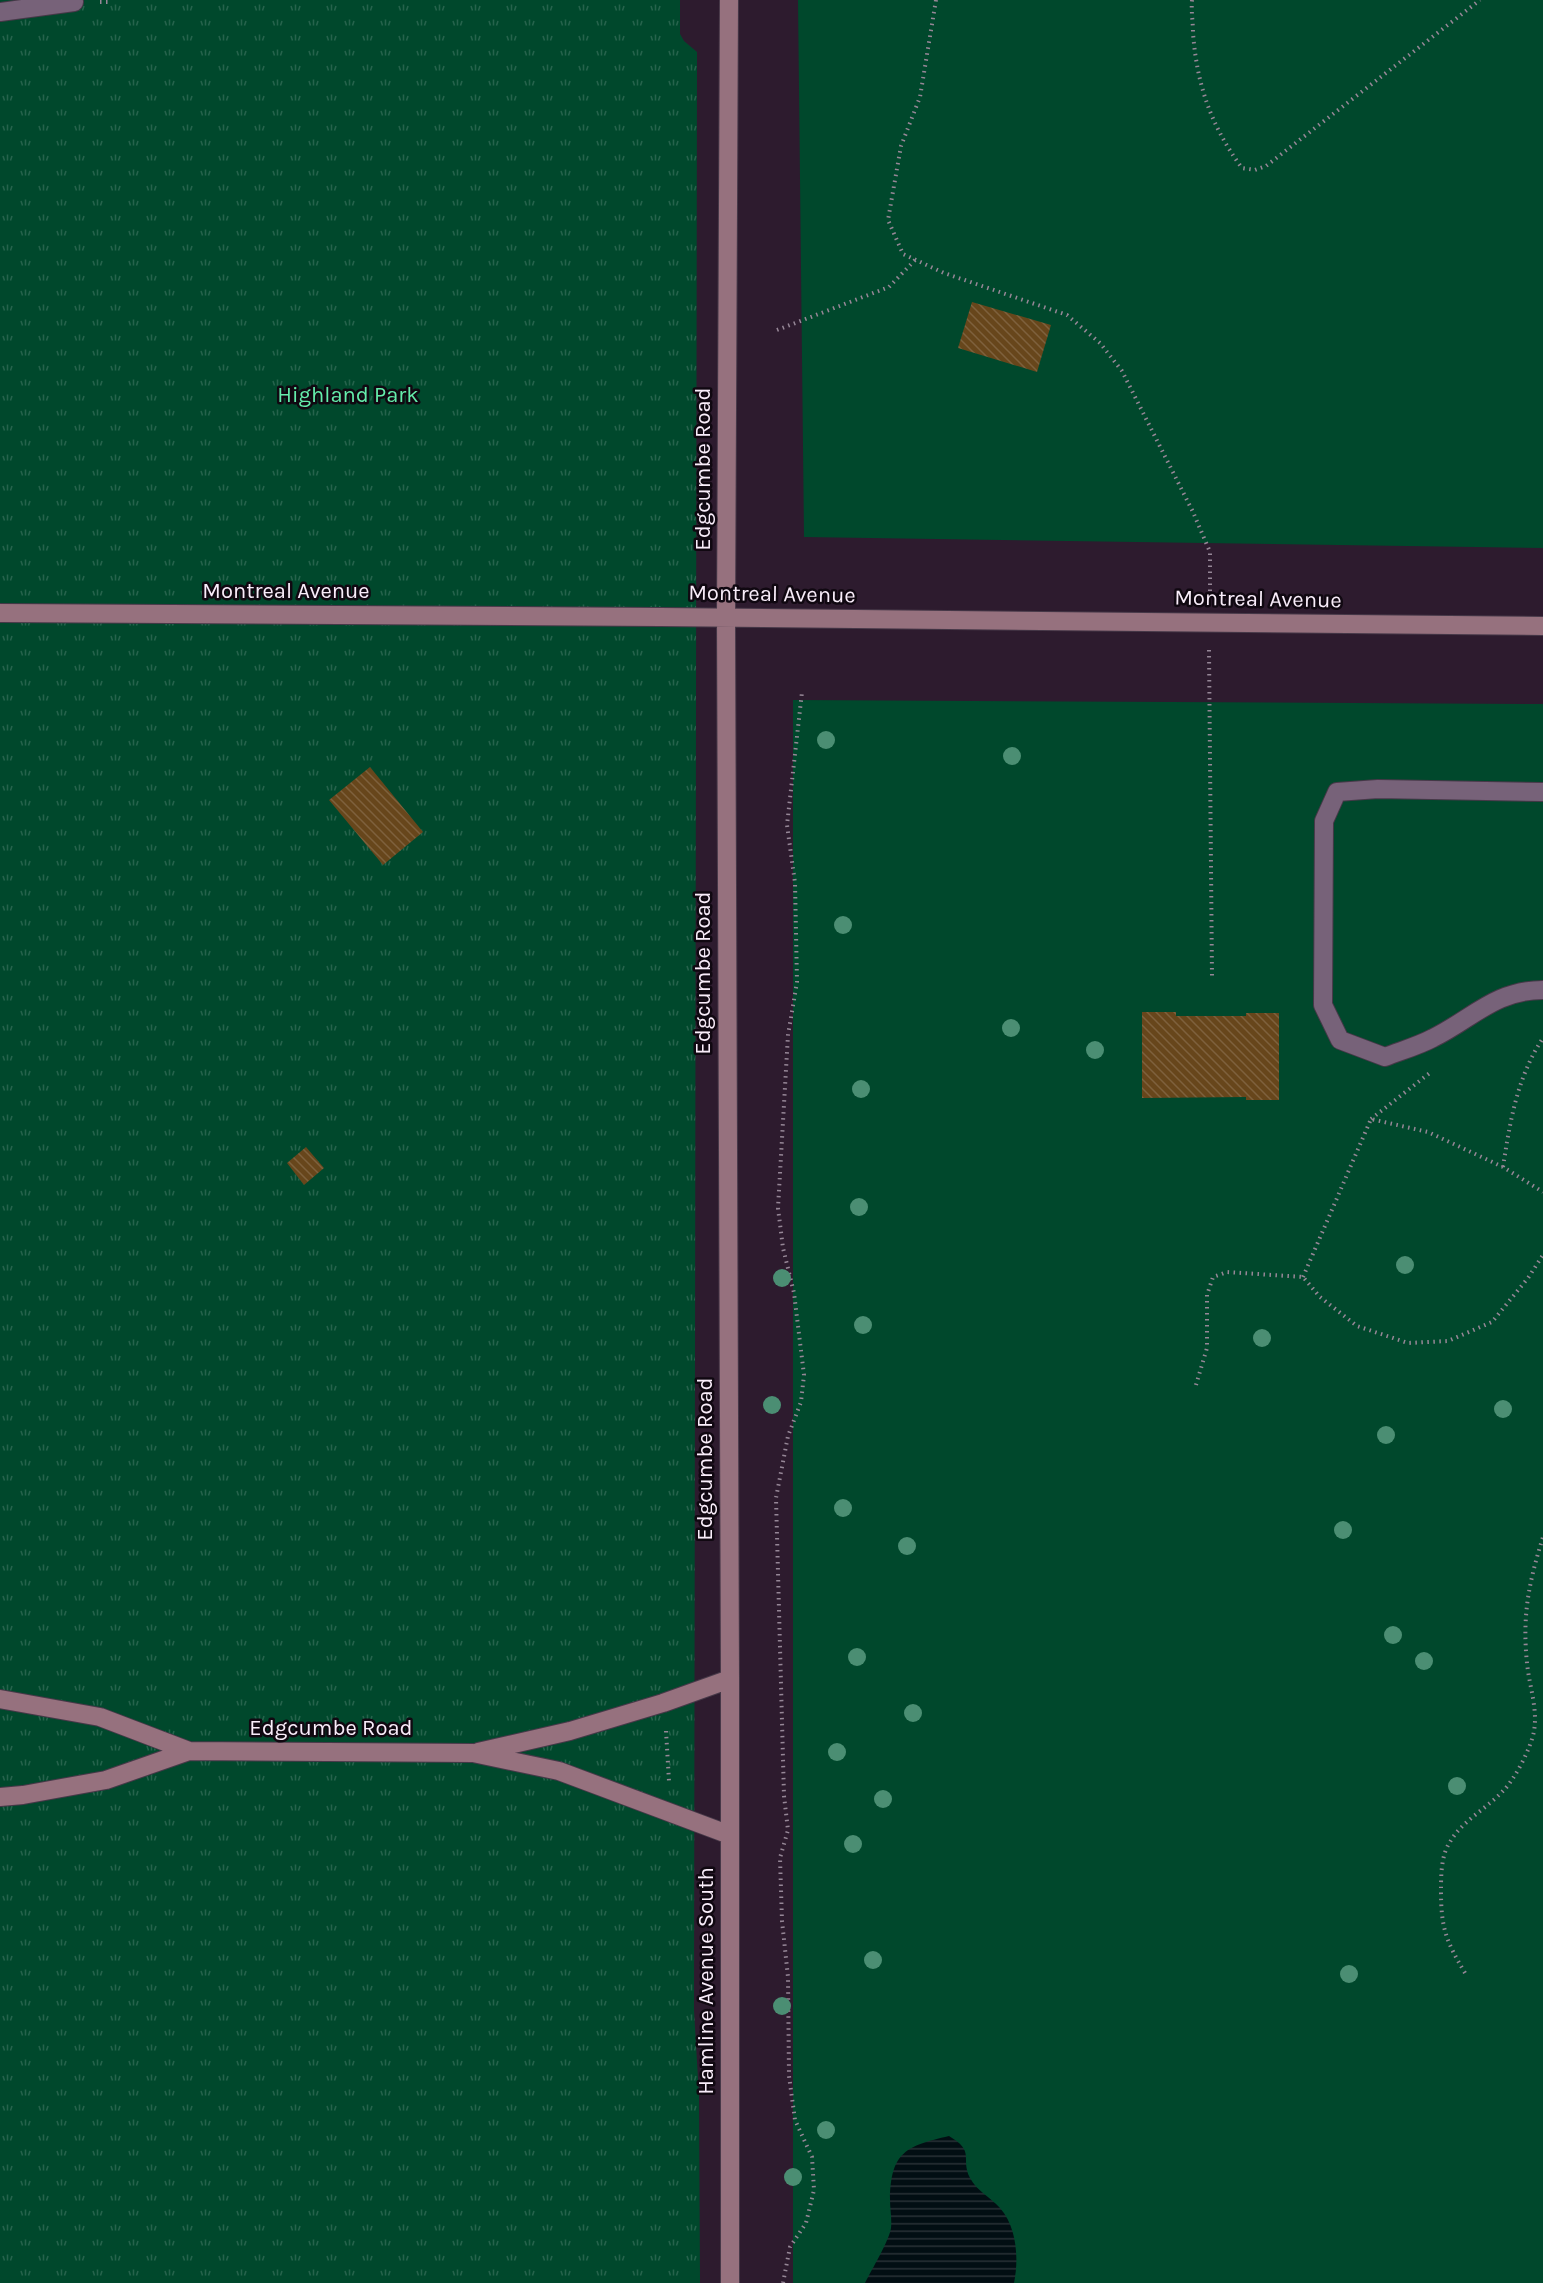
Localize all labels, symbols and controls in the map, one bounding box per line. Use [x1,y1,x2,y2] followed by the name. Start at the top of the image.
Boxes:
[277,382,419,408] park label: Highland Park
[690,387,716,551] street label: Edgcumbe Road
[202,578,370,604] street label: Montreal Avenue
[688,580,856,608] street label: Montreal Avenue
[1174,585,1342,613] street label: Montreal Avenue
[690,891,716,1055] street label: Edgcumbe Road
[692,1377,718,1541] street label: Edgcumbe Road
[249,1715,413,1741] street label: Edgcumbe Road
[693,1867,719,2095] street label: Hamline Avenue South

